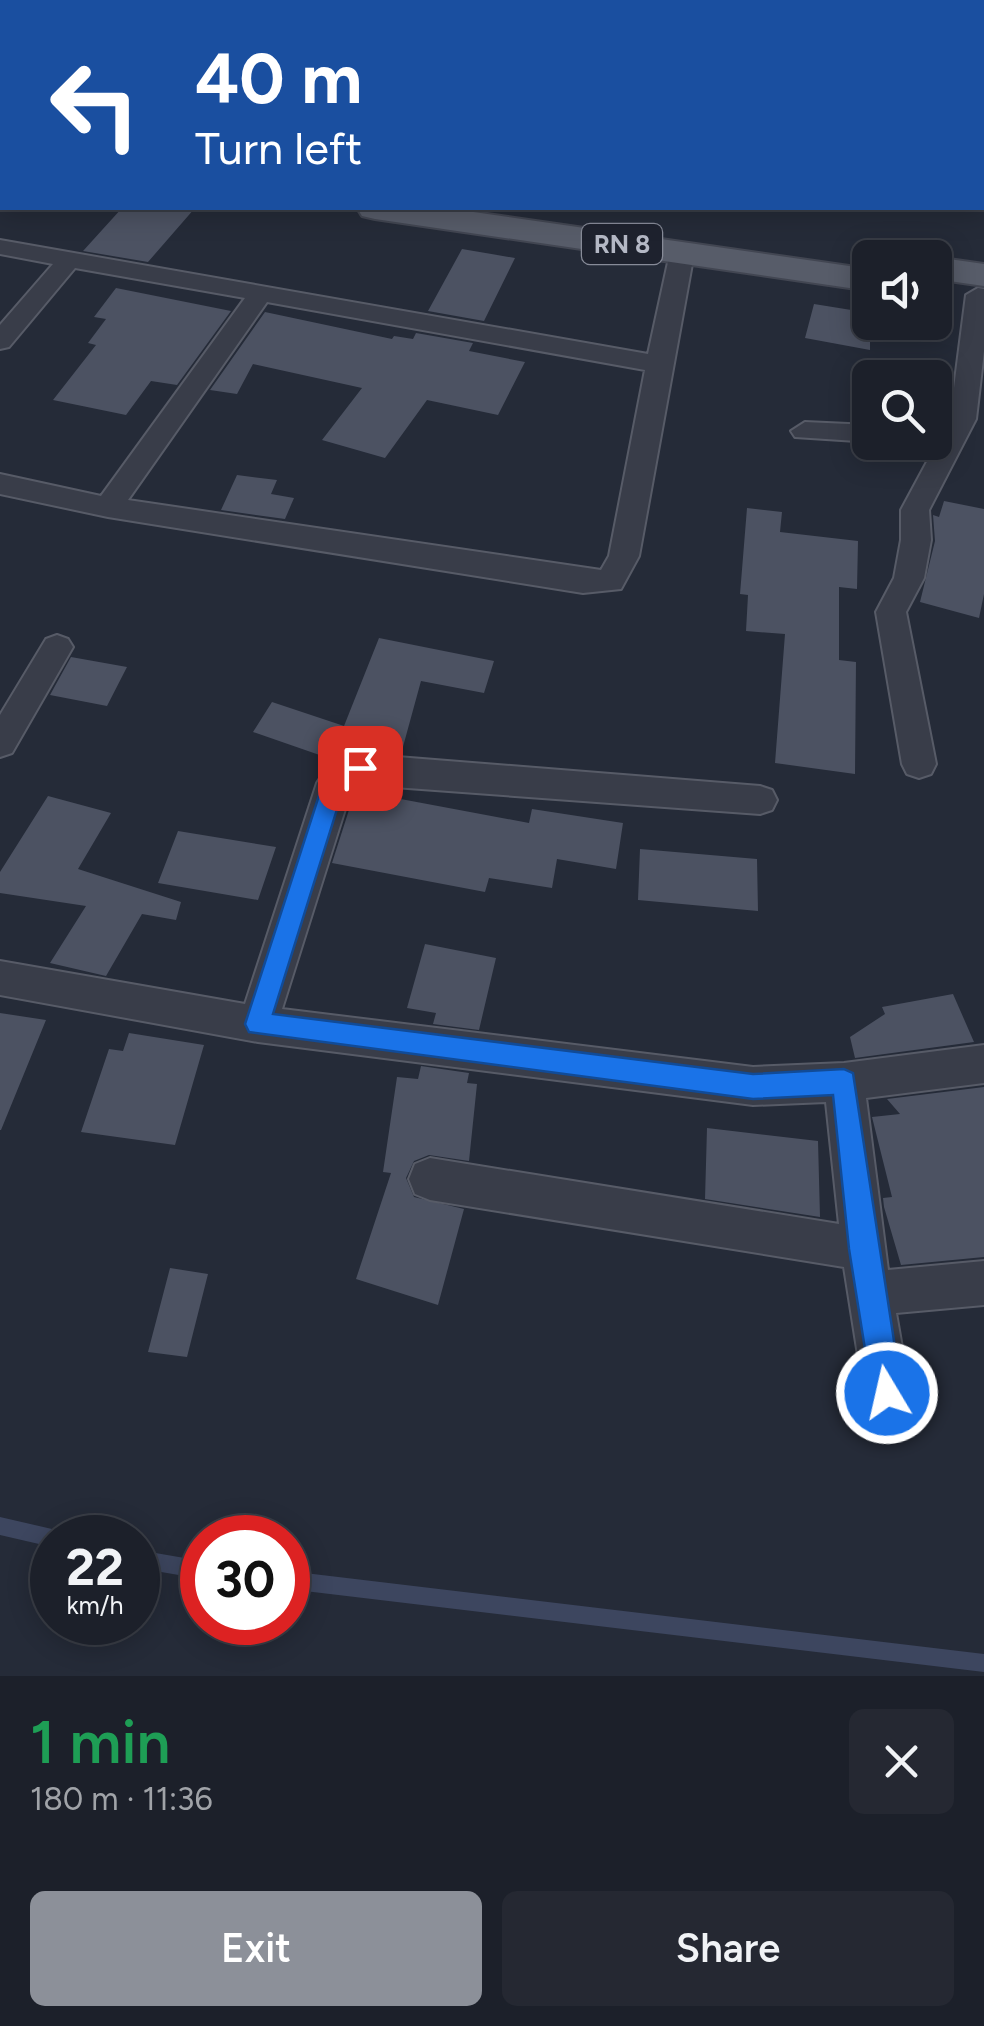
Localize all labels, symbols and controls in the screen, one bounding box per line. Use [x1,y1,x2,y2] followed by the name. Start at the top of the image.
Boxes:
[195,36,362,121] text: 40 m
[30,40,160,170] icon: left
[195,121,362,175] text: Turn left
[582,224,662,264] road number: RN 8
[852,240,952,460] map controls
[852,240,952,340] button: sound
[852,360,952,460] button: search
[318,726,403,811] pin
[333,741,388,796] icon: arrive
[835,1341,939,1445] position arrow
[180,1515,310,1645] speed limit sign: 30
[66,1537,124,1598] text: 22
[66,1590,124,1620] text: km/h
[30,1706,170,1778] text: 1 min
[849,1709,954,1814] button: close
[30,1780,213,1818] text: 180 m · 11:36
[30,1891,482,2006] button: Exit
[502,1891,954,2006] button: Share

